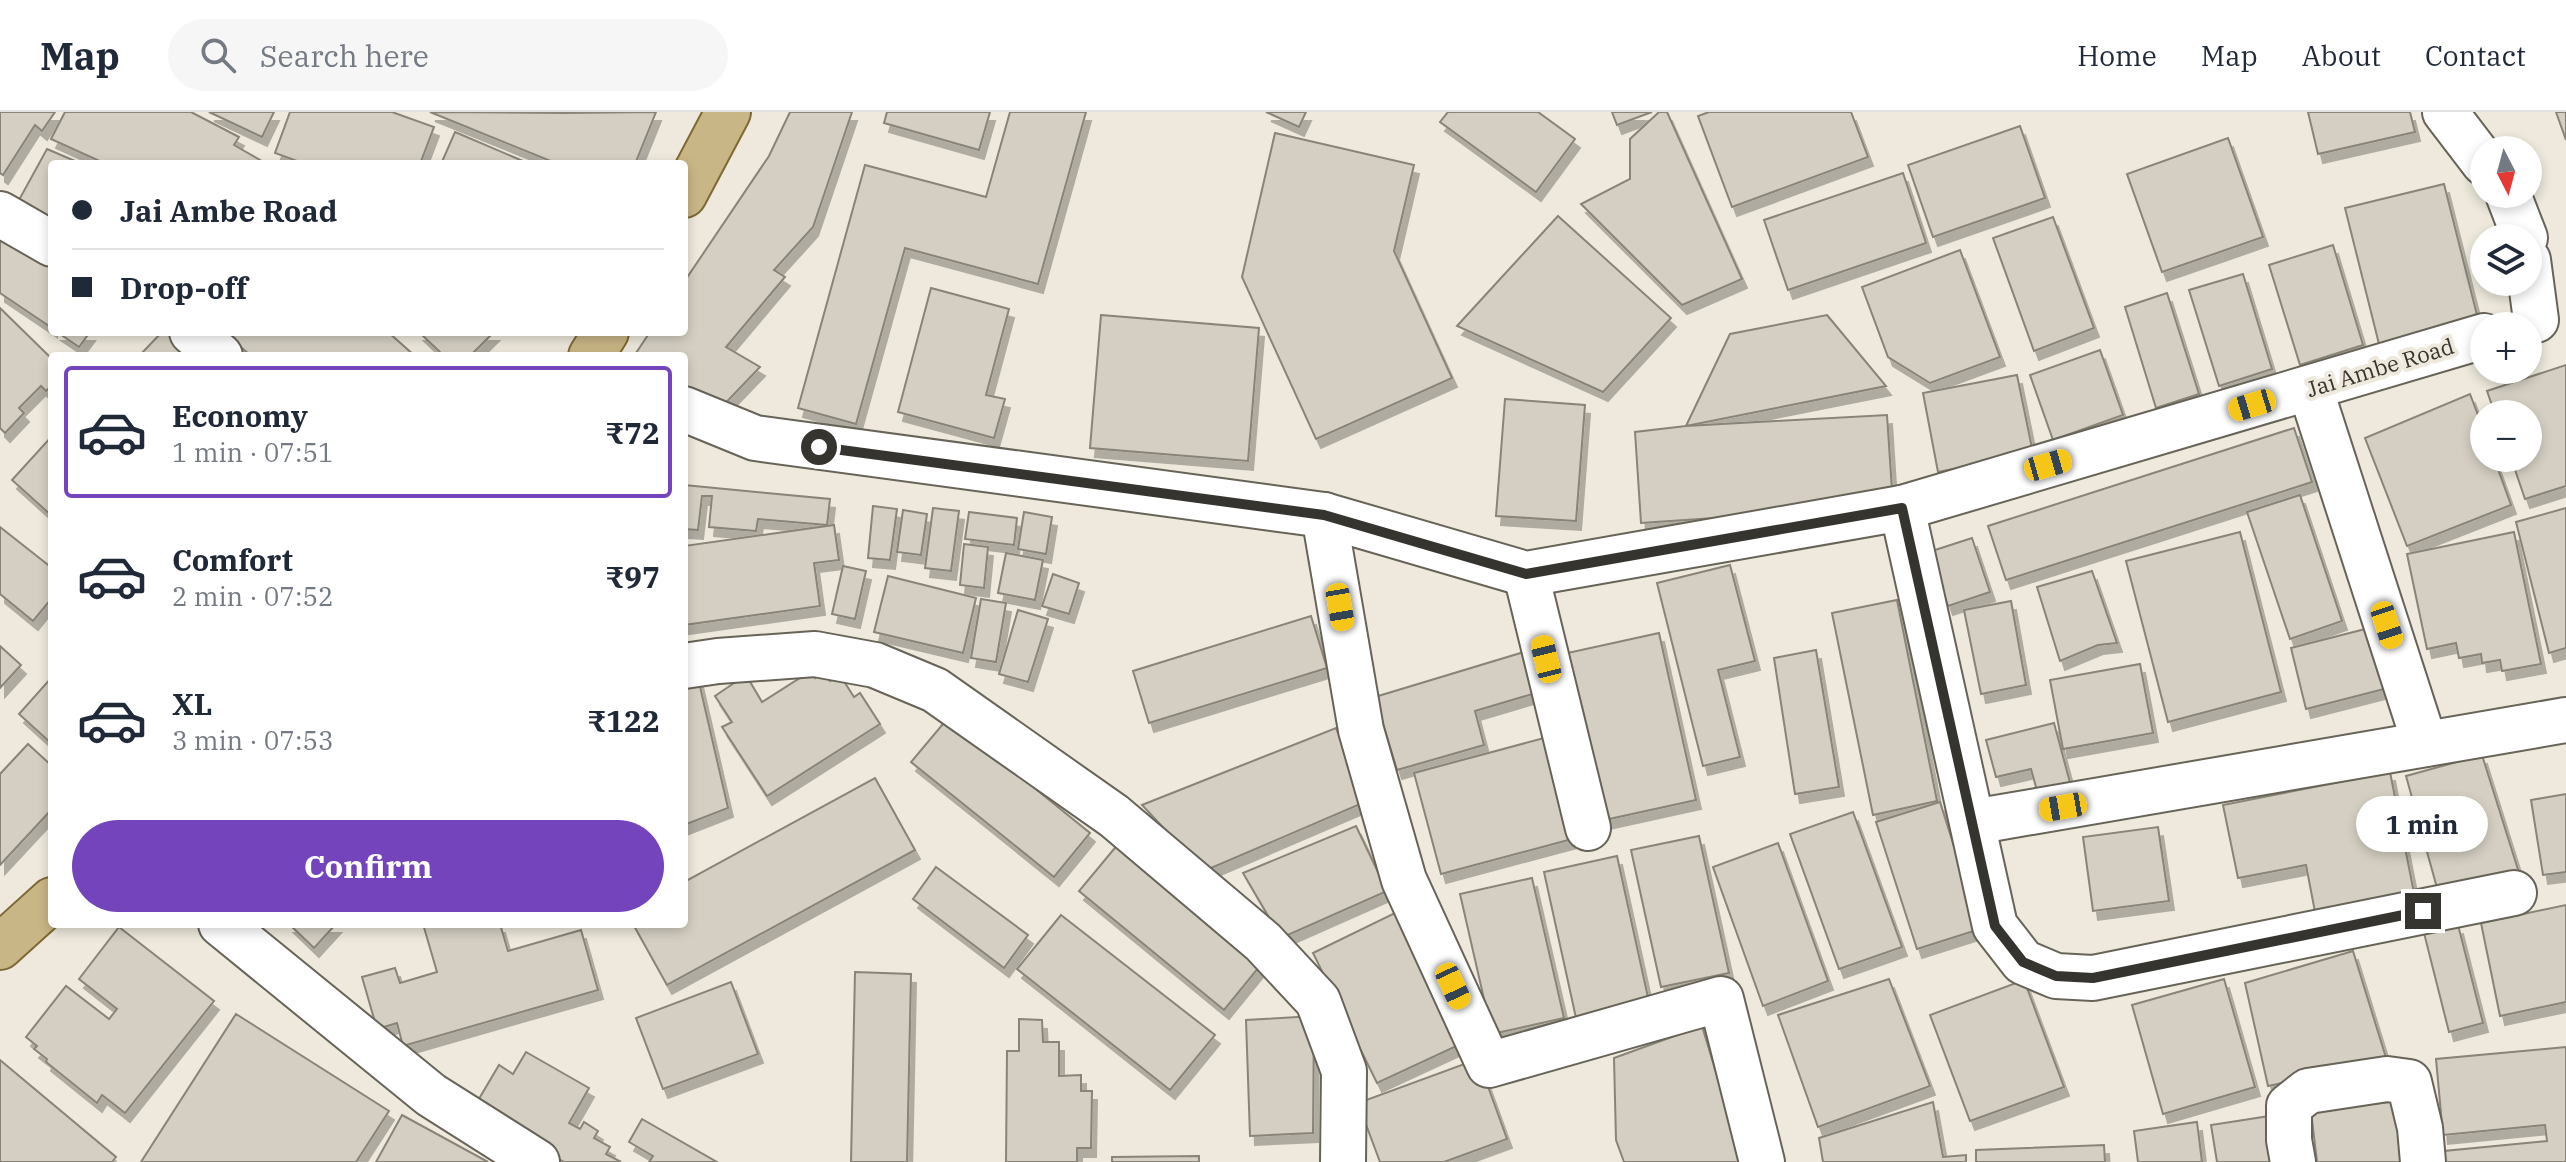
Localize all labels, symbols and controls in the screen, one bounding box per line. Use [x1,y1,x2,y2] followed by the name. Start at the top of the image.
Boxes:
[168,19,728,91] search box
[40,31,120,80] text: Map
[196,33,240,77] icon: search
[260,36,429,75] text: Search here
[2077,37,2157,74] text: Home
[2201,37,2258,74] text: Map
[2302,37,2381,74] text: About
[2425,37,2526,74] text: Contact
[2470,136,2542,208] north arrow
[2470,136,2542,472] map controls
[120,191,338,230] text: Jai Ambe Road
[2470,224,2542,296] button: layers
[120,268,248,307] text: Drop-off
[2470,312,2542,384] button: +
[2303,331,2457,403] street label: Jai Ambe Road
[2226,387,2278,423] car
[76,396,148,468] icon: car
[172,396,308,435] text: Economy
[2470,400,2542,472] button: −
[605,413,660,452] text: ₹72
[801,429,837,465] route start
[172,435,334,469] text: 1 min · 07:51
[2022,447,2074,483] car
[76,540,148,612] icon: car
[172,540,293,579] text: Comfort
[605,557,660,596] text: ₹97
[172,579,334,613] text: 2 min · 07:52
[1324,581,1356,633] car
[2368,598,2406,652] car
[1529,633,1563,685] car
[76,684,148,756] icon: car
[172,684,212,723] text: XL
[587,701,660,740] text: ₹122
[172,723,334,757] text: 3 min · 07:53
[2037,791,2089,823] car
[2357,795,2489,851] callout: 1 min
[2386,807,2458,841] text: 1 min
[72,820,664,912] button: Confirm
[2405,893,2441,929] route end
[1432,959,1474,1013] car

